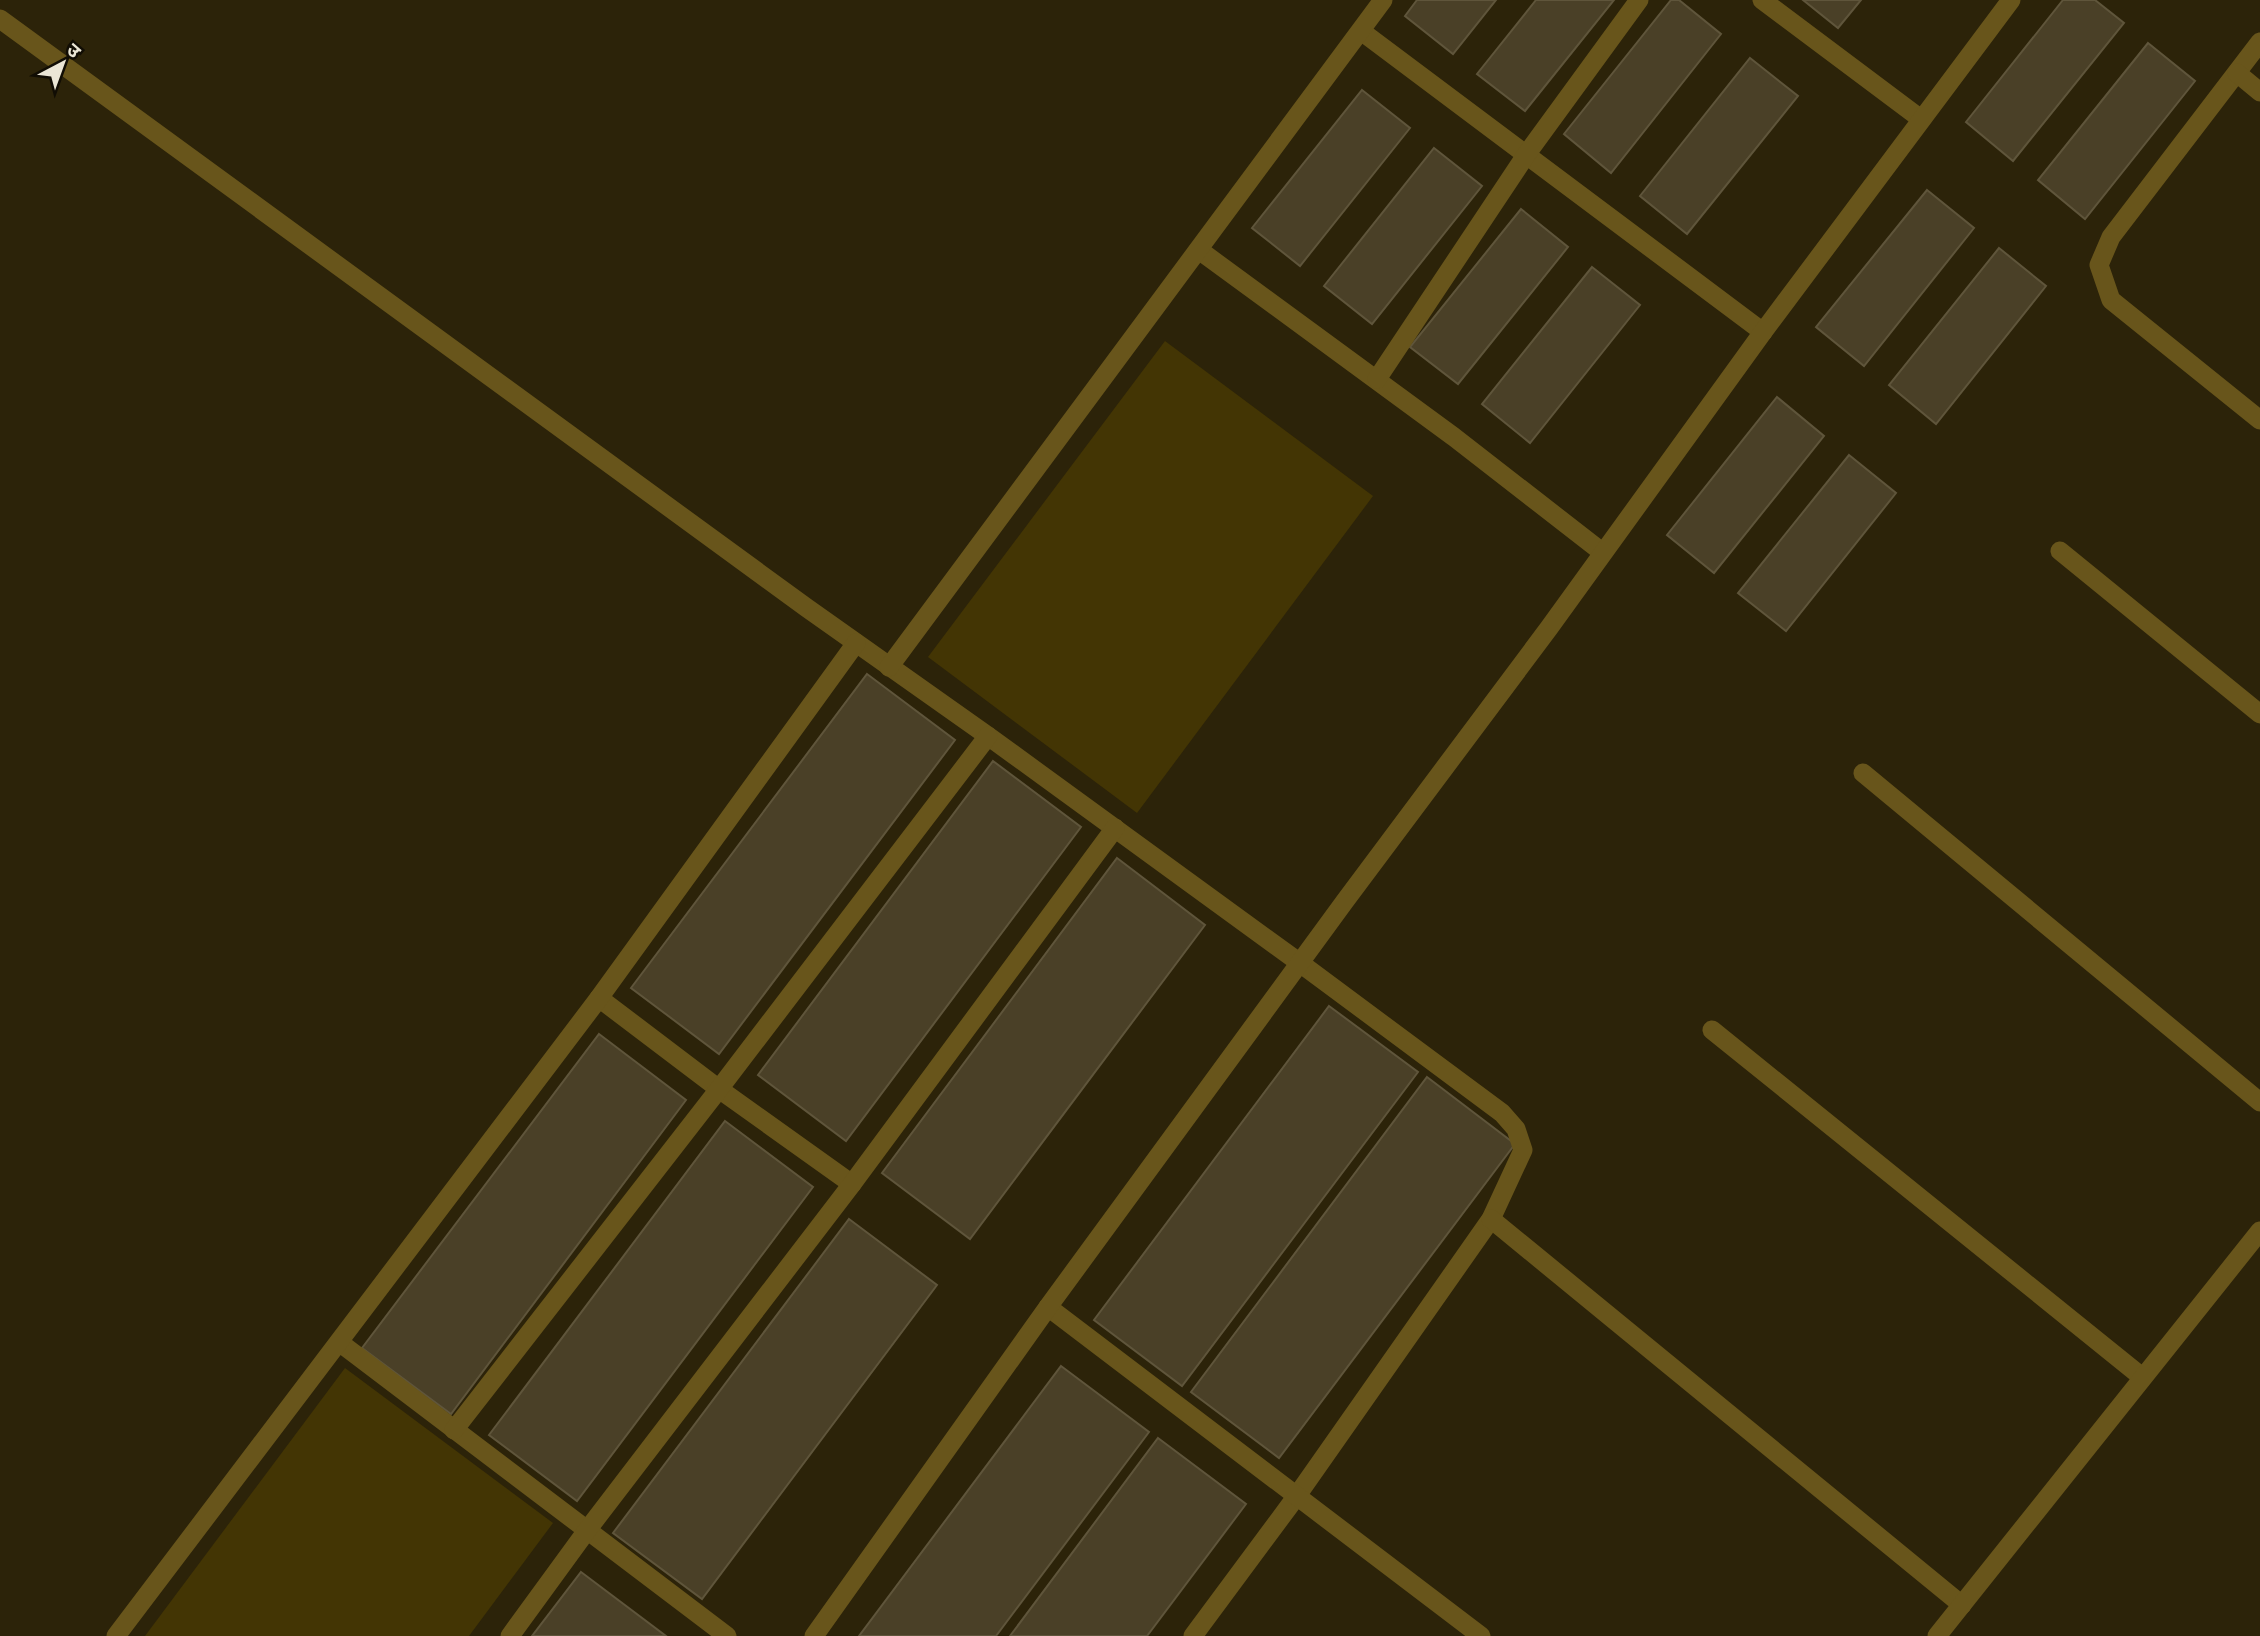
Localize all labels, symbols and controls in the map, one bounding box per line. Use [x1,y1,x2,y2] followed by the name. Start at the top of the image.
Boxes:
[28,28,98,98] north arrow
[63,37,87,63] text: उ

